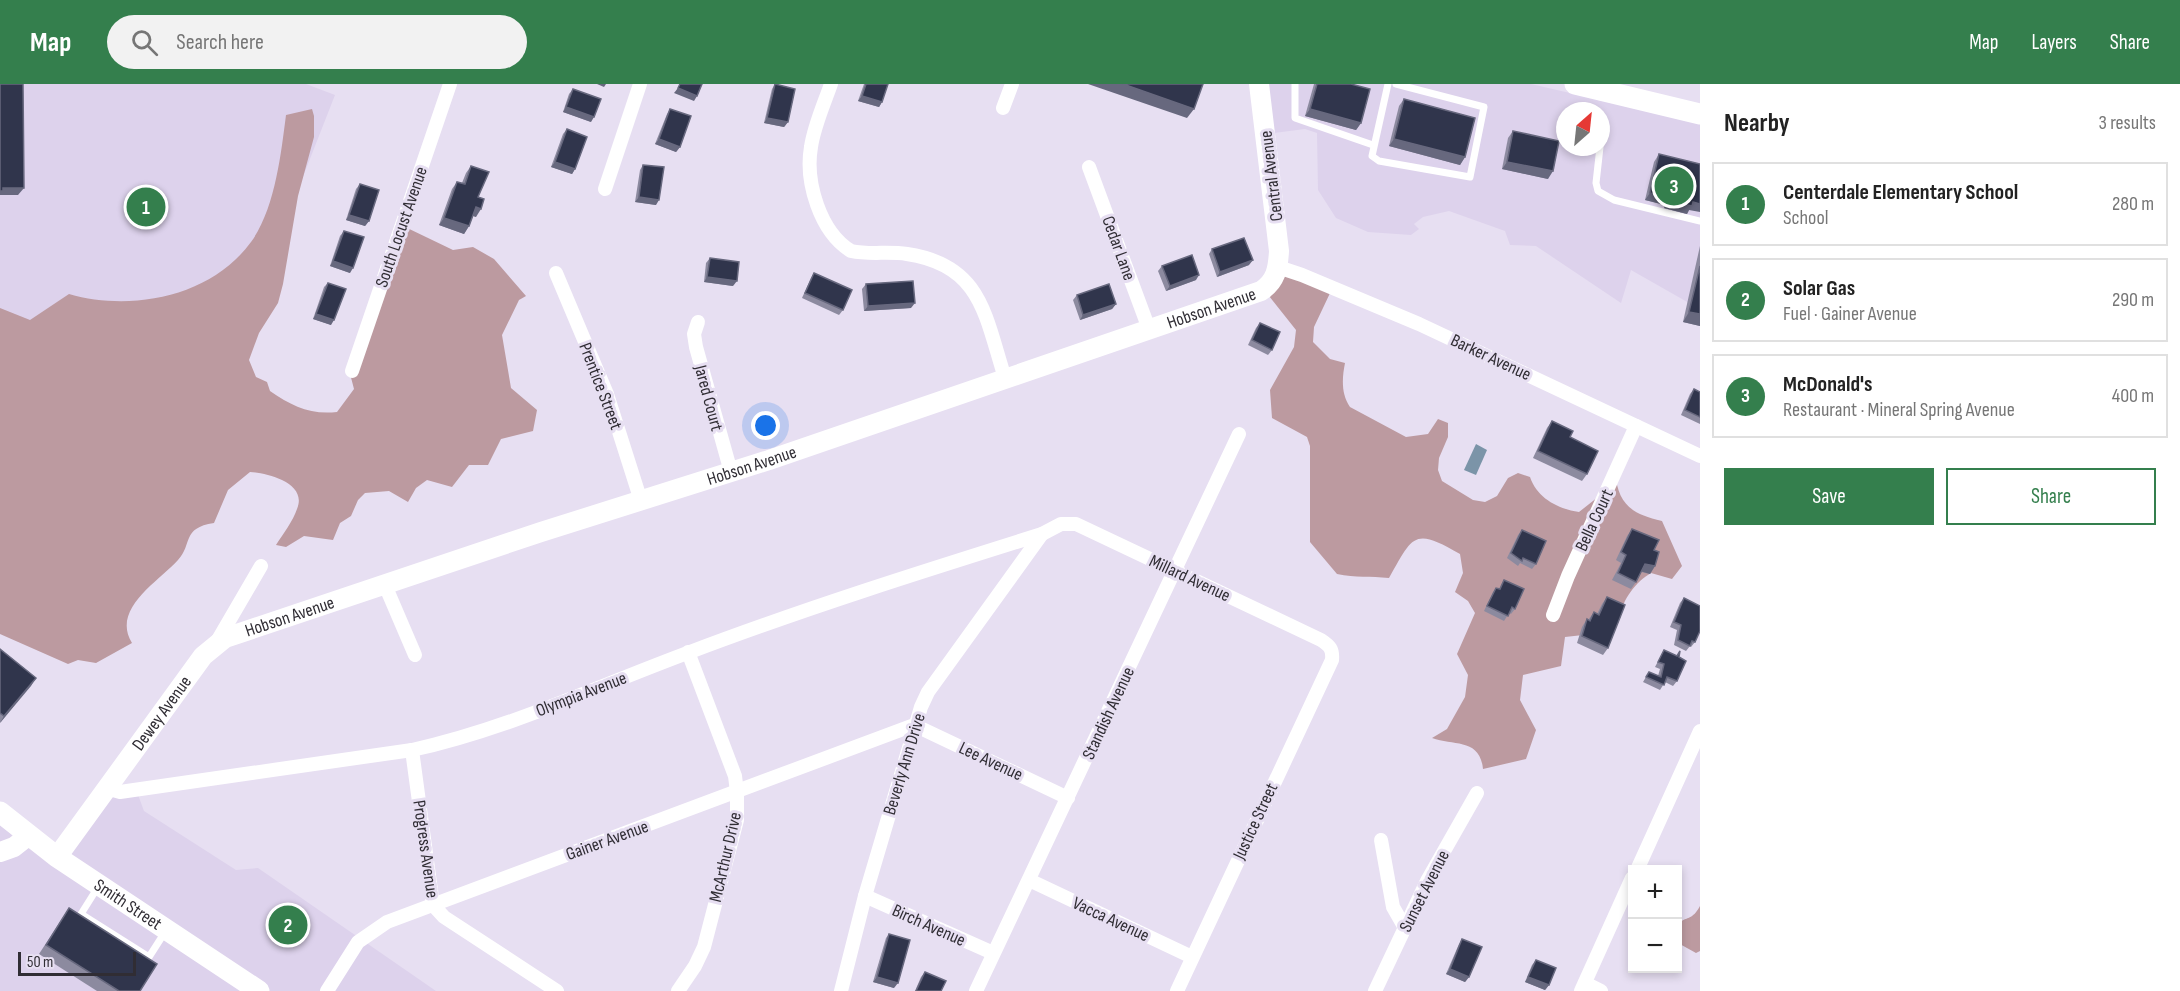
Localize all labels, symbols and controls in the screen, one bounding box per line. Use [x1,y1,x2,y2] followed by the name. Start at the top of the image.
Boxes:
[107,15,527,69] search box
[30,26,71,59] text: Map
[128,26,161,59] icon: search
[176,29,264,56] text: Search here
[1969,30,1998,55] text: Map
[2031,30,2077,55] text: Layers
[2110,30,2150,55] text: Share
[1556,102,1610,156] north arrow
[1724,108,1790,139] text: Nearby
[2099,111,2156,135] text: 3 results
[1256,129,1287,222] street label: Central Avenue
[371,164,432,290] street label: South Locust Avenue
[1654,164,1694,208] pin: 3
[1783,179,2018,206] text: Centerdale Elementary School
[126,184,166,230] pin: 1
[1742,192,1749,216] text: 1
[2112,192,2154,216] text: 280 m
[1783,206,1828,230] text: School
[1097,213,1140,283] street label: Cedar Lane
[1783,275,1855,302] text: Solar Gas
[1164,284,1259,334] street label: Hobson Avenue
[1741,288,1750,312] text: 2
[2112,288,2154,312] text: 290 m
[1783,302,1917,326] text: Fuel · Gainer Avenue
[1447,330,1534,385] street label: Barker Avenue
[574,340,627,433] street label: Prentice Street
[689,362,728,434] street label: Jared Court
[1783,371,1872,398] text: McDonald's
[1741,384,1750,408] text: 3
[2112,384,2154,408] text: 400 m
[1783,398,2015,422] text: Restaurant · Mineral Spring Avenue
[751,411,780,440] your location
[704,441,799,490] street label: Hobson Avenue
[1724,468,1934,525] button: Save
[1946,468,2156,525] button: Share
[1571,485,1618,555] street label: Bella Court
[1146,551,1234,606] street label: Millard Avenue
[242,592,337,642] street label: Hobson Avenue
[1078,664,1139,763] street label: Standish Avenue
[533,668,629,721] street label: Olympia Avenue
[128,672,196,755] street label: Dewey Avenue
[879,711,930,818] street label: Beverly Ann Drive
[956,738,1026,785] street label: Lee Avenue
[1228,779,1282,864] street label: Justice Street
[408,799,443,899] street label: Progress Avenue
[705,810,746,904] street label: McArthur Drive
[563,816,651,865] street label: Gainer Avenue
[1395,847,1454,936] street label: Sunset Avenue
[1628,865,1682,973] map controls
[1628,865,1682,919] button: +
[90,875,166,935] street label: Smith Street
[1069,893,1153,946] street label: Vacca Avenue
[889,900,969,951] street label: Birch Avenue
[268,902,308,948] pin: 2
[1628,919,1682,973] button: −
[18,949,136,976] scale bar
[27,953,53,972] text: 50 m

